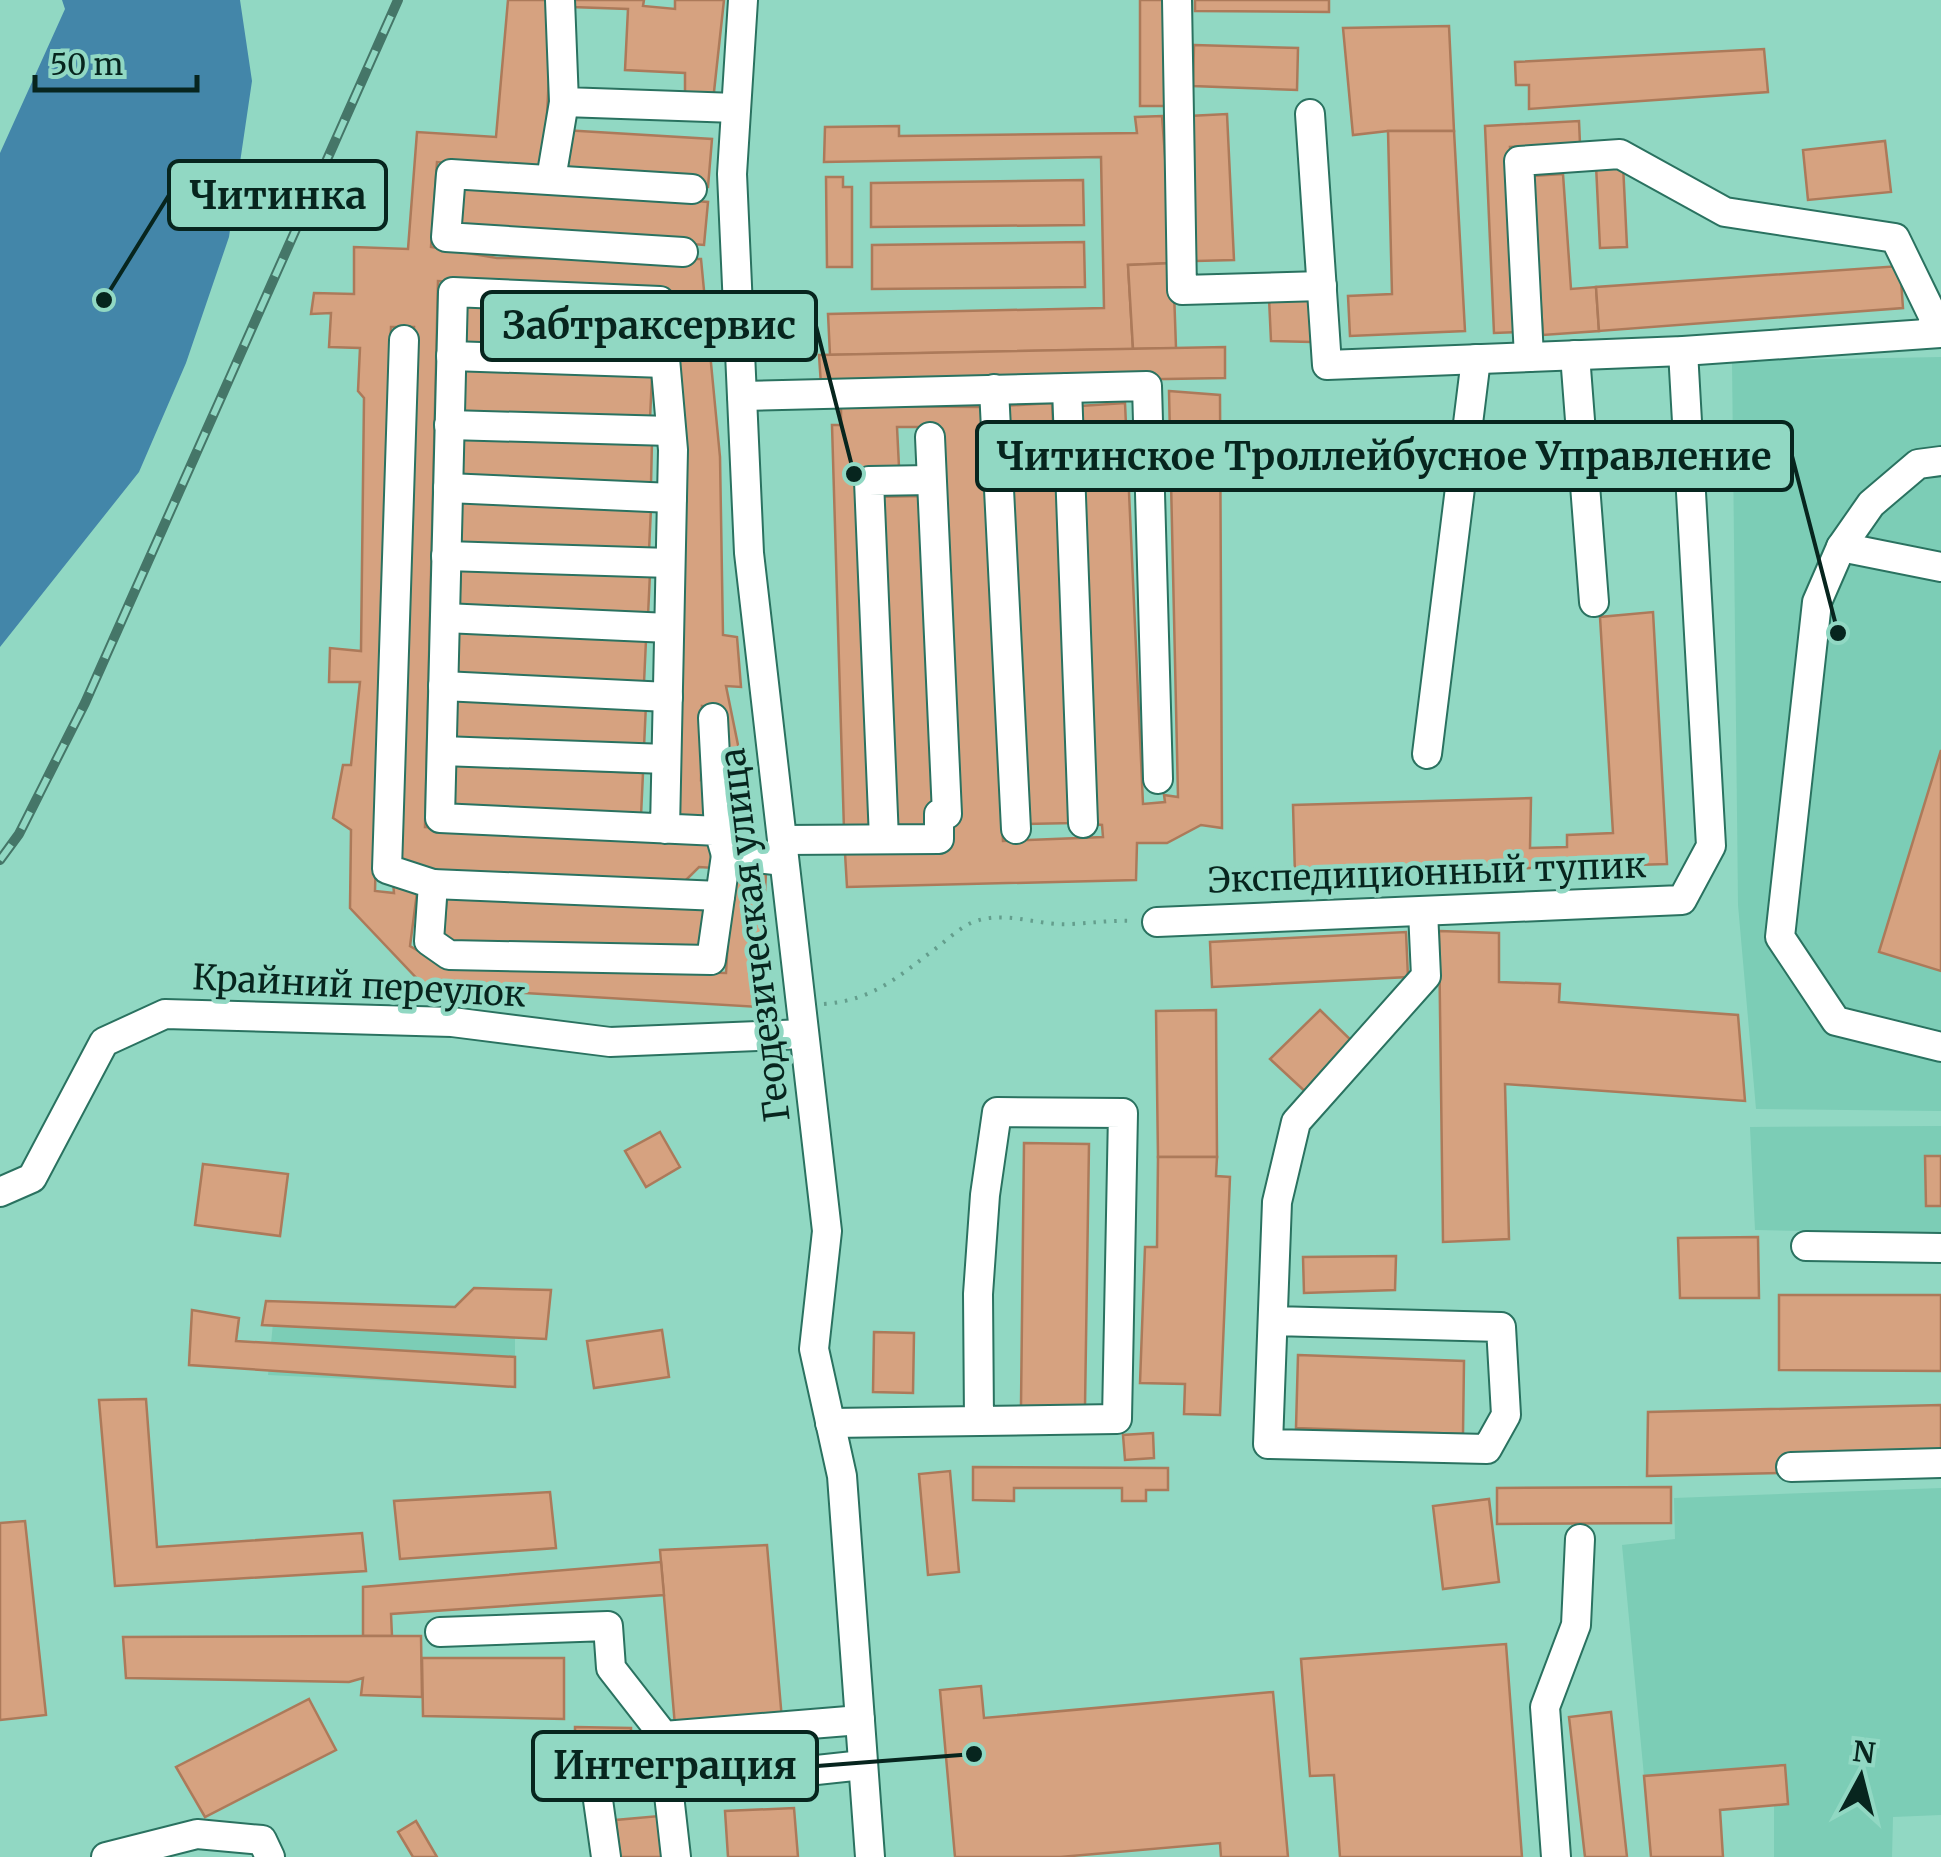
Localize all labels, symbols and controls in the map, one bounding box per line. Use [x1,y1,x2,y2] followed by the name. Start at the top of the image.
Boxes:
[35,30,198,92] scale bar
[50,45,123,83] text: 50 m
[169,161,386,229] callout: Читинка
[189,172,367,219] text: Читинка
[482,292,816,360] callout: Забтраксервис
[502,302,796,349] text: Забтраксервис
[977,422,1792,490] callout: Читинское Троллейбусное Управление
[997,433,1771,480] text: Читинское Троллейбусное Управление
[710,746,800,1124] street label: Геодезическая улица
[1207,843,1647,903] street label: Экспедиционный тупик
[191,955,527,1017] street label: Крайний переулок
[1811,1727,1911,1827] north arrow
[533,1732,817,1800] callout: Интеграция
[1851,1733,1877,1771] text: N
[553,1742,797,1789] text: Интеграция

